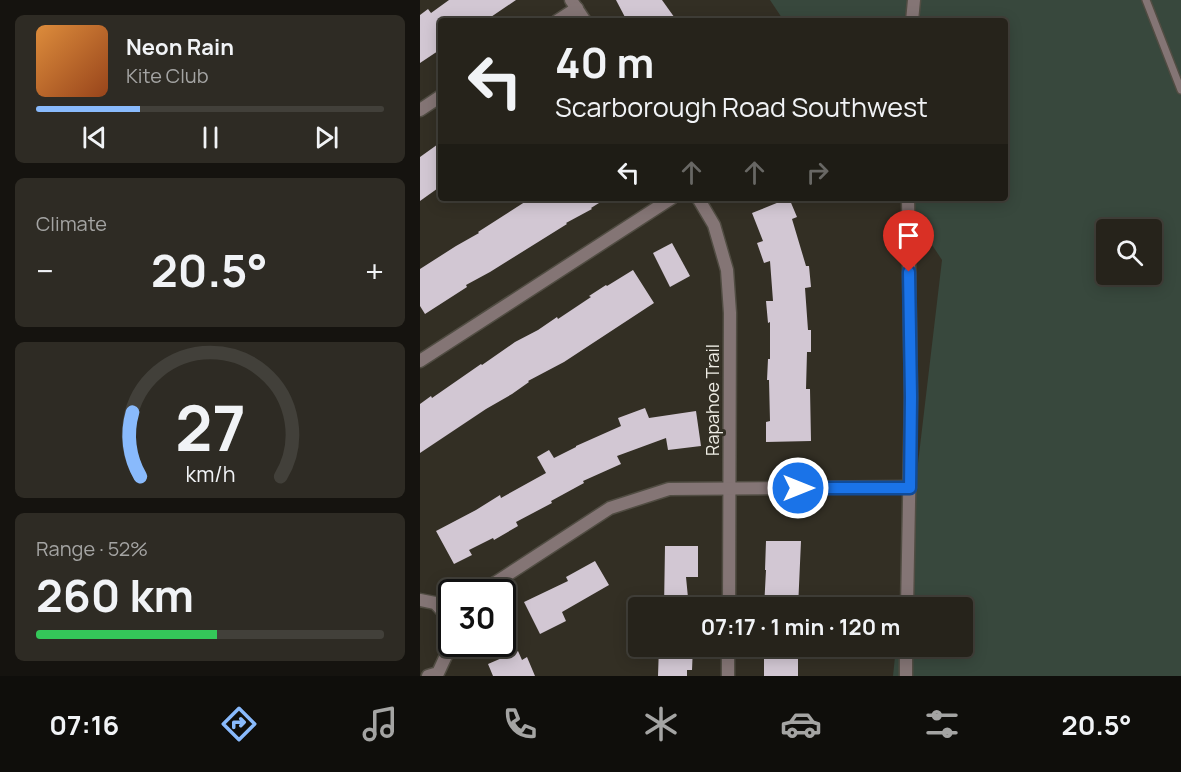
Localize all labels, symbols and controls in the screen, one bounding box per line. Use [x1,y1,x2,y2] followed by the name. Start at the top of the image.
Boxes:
[126,32,234,62] text: Neon Rain
[555,33,654,91] text: 40 m
[456,42,534,120] icon: left
[126,62,209,89] text: Kite Club
[555,88,928,125] text: Scarborough Road Southwest
[78,121,111,154] icon: previous
[194,121,227,154] icon: pause
[310,121,343,154] icon: next
[612,156,645,189] icon: left
[675,156,708,189] icon: ahead
[738,156,771,189] icon: ahead
[801,156,834,189] icon: right
[36,210,107,237] text: Climate
[883,210,934,272] pin
[892,219,925,252] icon: arrive
[1096,219,1162,285] map controls
[1096,219,1162,285] button: search
[151,239,268,301] text: 20.5°
[36,248,54,293] text: −
[365,248,384,293] text: +
[700,344,724,456] street label: Rapahoe Trail
[175,384,245,470] text: 27
[766,456,830,520] position arrow
[185,459,235,488] text: km/h
[36,535,148,562] text: Range · 52%
[36,564,194,626] text: 260 km
[438,579,516,657] speed limit sign: 30
[701,612,900,642] text: 07:17 · 1 min · 120 m
[218,703,260,745] icon: directions
[359,703,401,745] icon: music
[499,703,541,745] icon: phone
[640,703,682,745] icon: climate
[780,703,822,745] icon: car
[921,703,963,745] icon: filters
[49,706,119,743] text: 07:16
[1062,706,1132,743] text: 20.5°

